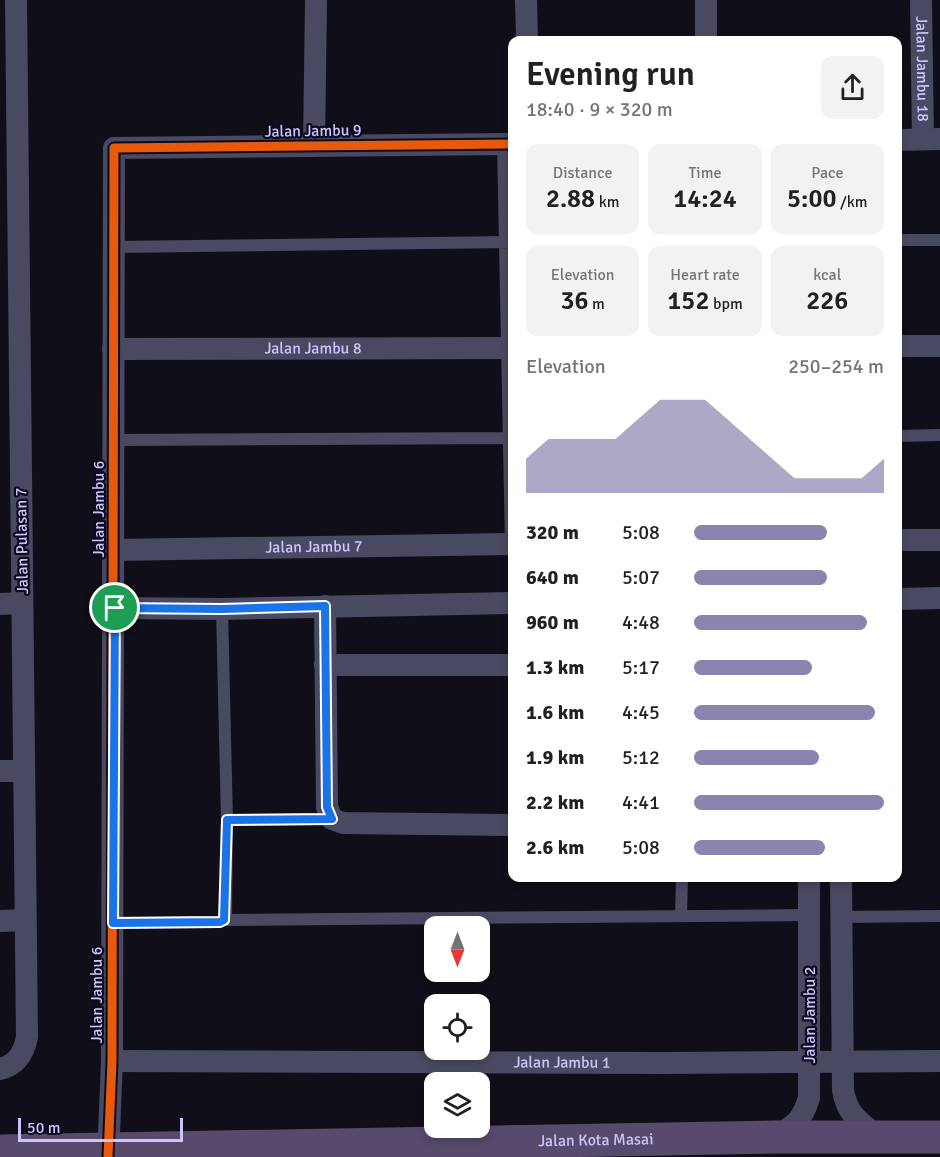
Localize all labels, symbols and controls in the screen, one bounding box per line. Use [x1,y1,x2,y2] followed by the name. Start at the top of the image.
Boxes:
[911,16,933,122] street label: Jalan Jambu 18
[526,54,695,95] text: Evening run
[821,56,884,119] button: share
[526,97,673,122] text: 18:40 · 9 × 320 m
[264,120,362,142] street label: Jalan Jambu 9
[553,163,612,183] text: Distance
[689,163,721,183] text: Time
[811,163,843,183] text: Pace
[546,183,595,215] text: 2.88
[673,183,737,215] text: 14:24
[787,183,837,215] text: 5:00
[595,192,619,212] text: km
[837,192,868,212] text: /km
[551,265,615,285] text: Elevation
[670,265,740,285] text: Heart rate
[813,265,841,285] text: kcal
[560,285,589,317] text: 36
[667,285,709,317] text: 152
[806,285,848,317] text: 226
[589,294,605,314] text: m
[709,294,743,314] text: bpm
[264,338,362,359] street label: Jalan Jambu 8
[526,354,606,379] text: Elevation
[788,354,884,379] text: 250–254 m
[89,461,109,557] street label: Jalan Jambu 6
[11,488,33,594] street label: Jalan Pulasan 7
[526,520,579,545] text: 320 m
[622,520,660,545] text: 5:08
[265,536,363,558] street label: Jalan Jambu 7
[526,565,579,590] text: 640 m
[622,565,660,590] text: 5:07
[89,582,140,633] pin
[98,591,131,624] icon: arrive
[526,610,579,635] text: 960 m
[622,610,660,635] text: 4:48
[526,655,584,680] text: 1.3 km
[622,655,660,680] text: 5:17
[526,700,584,725] text: 1.6 km
[622,700,660,725] text: 4:45
[526,745,584,770] text: 1.9 km
[622,745,660,770] text: 5:12
[526,790,584,815] text: 2.2 km
[622,790,660,815] text: 4:41
[526,835,584,860] text: 2.6 km
[622,835,660,860] text: 5:08
[424,916,490,982] north arrow
[424,916,490,1138] map controls
[87,947,107,1043] street label: Jalan Jambu 6
[800,967,820,1063] street label: Jalan Jambu 2
[424,994,490,1060] button: locate
[513,1052,611,1073] street label: Jalan Jambu 1
[424,1072,490,1138] button: layers
[18,1115,183,1142] scale bar
[27,1118,61,1138] text: 50 m
[538,1129,654,1151] street label: Jalan Kota Masai

